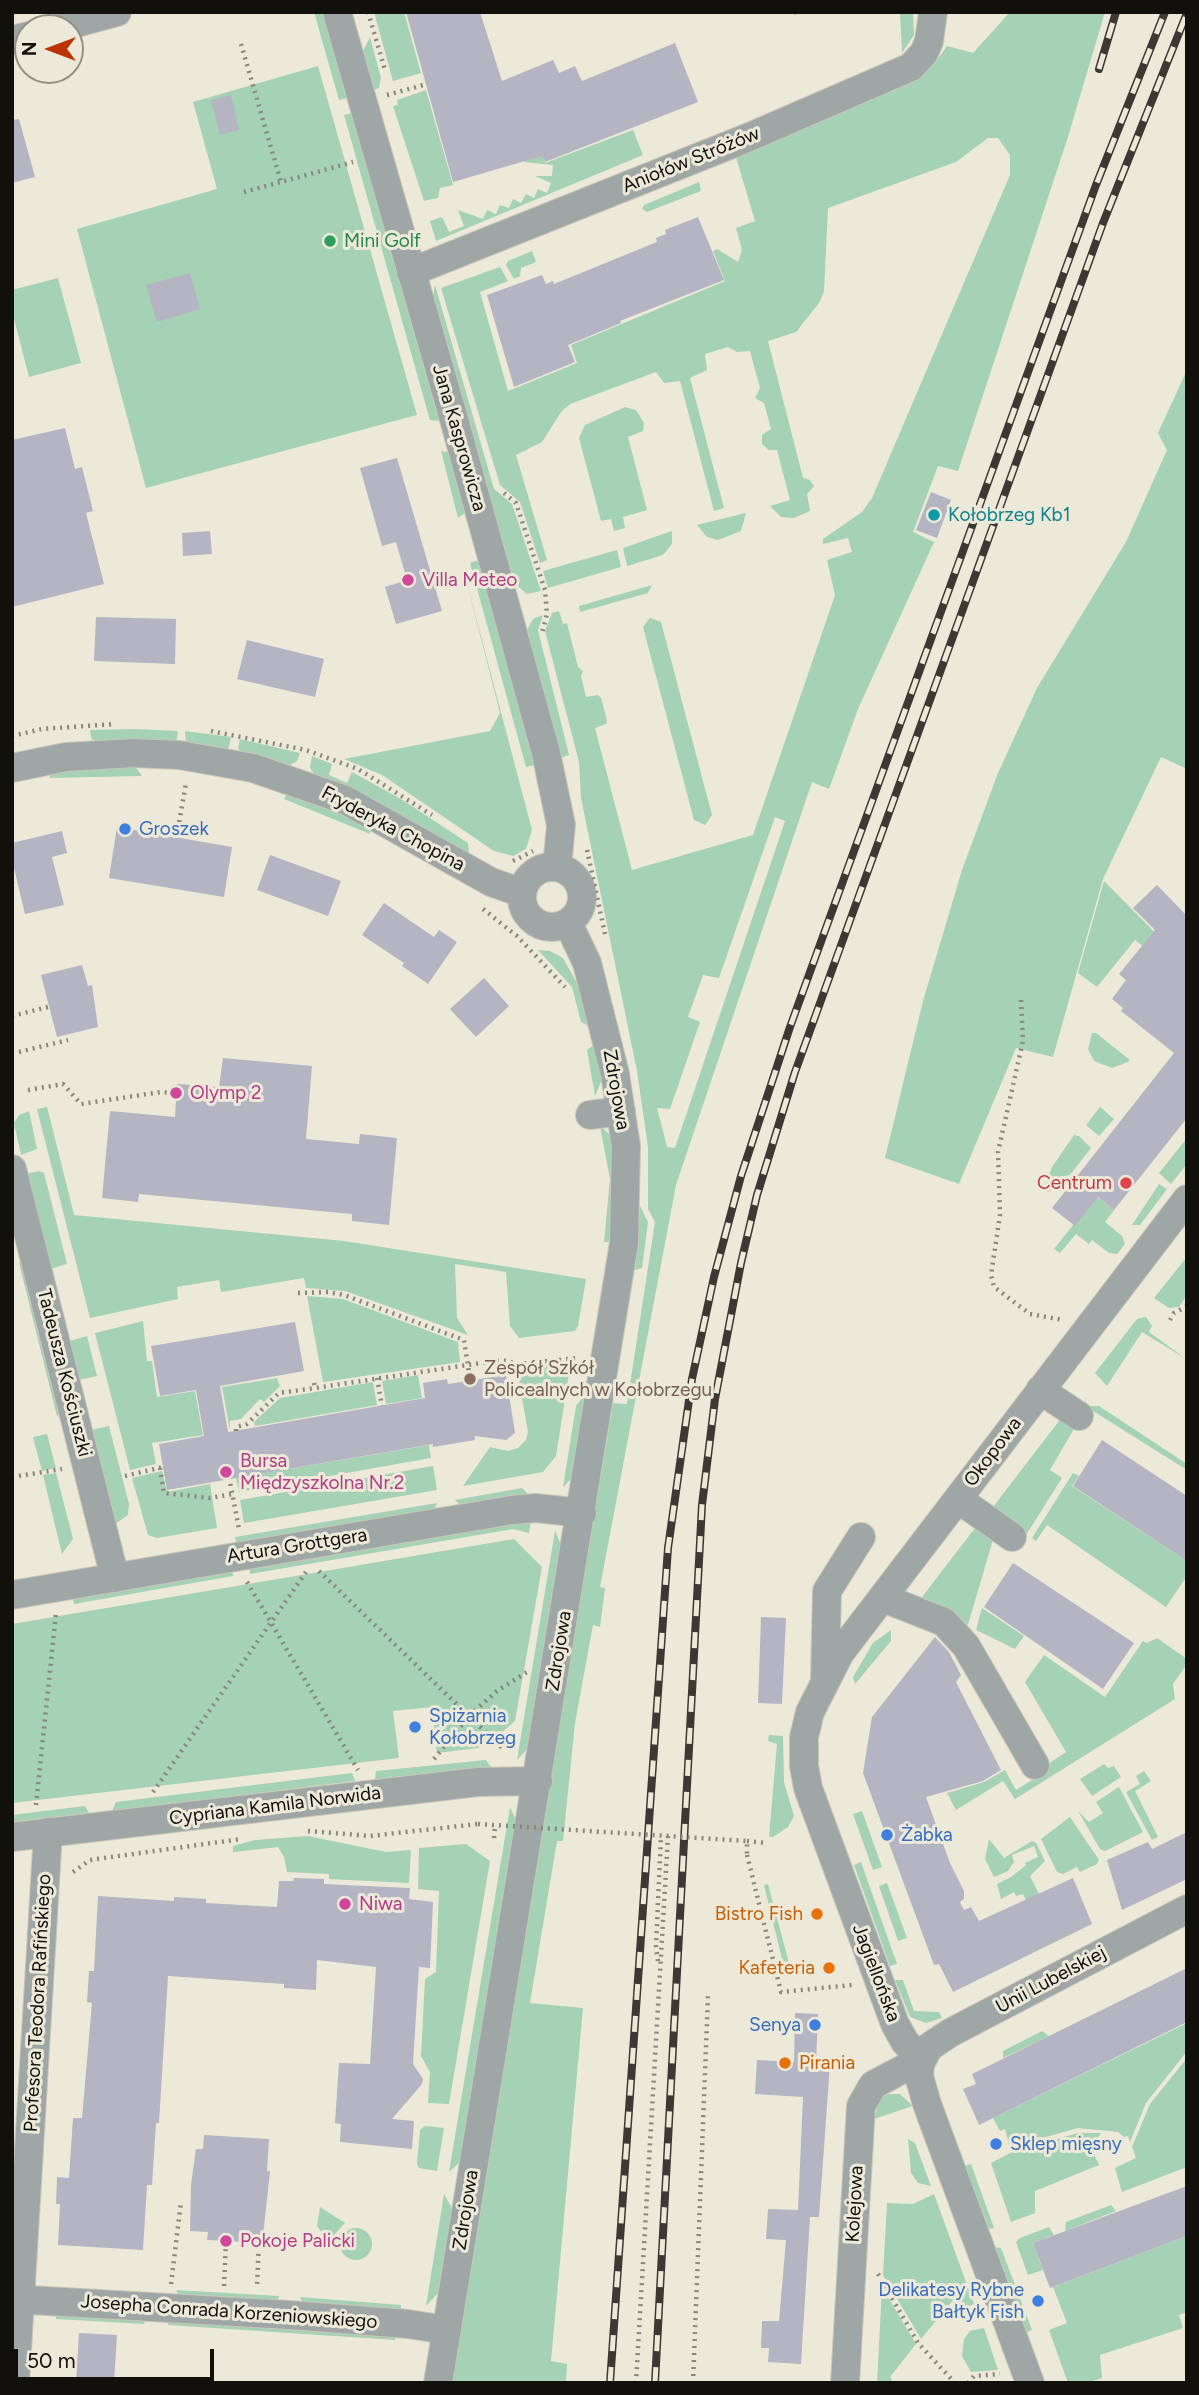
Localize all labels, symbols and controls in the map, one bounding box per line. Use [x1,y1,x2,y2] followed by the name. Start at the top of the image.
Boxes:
[14,14,84,84] north arrow
[18,42,41,56] text: N
[619,122,763,198] street label: Aniołów Stróżów
[344,230,421,252] place label: Mini Golf
[322,233,338,249] marker: Mini Golf
[427,362,491,514] street label: Jana Kasprowicza
[948,504,1071,526] place label: Kołobrzeg Kb1
[926,507,942,523] marker: Kołobrzeg Kb1
[422,569,517,591] place label: Villa Meteo
[400,572,416,588] marker: Villa Meteo
[318,782,468,876] street label: Fryderyka Chopina
[139,818,209,840] place label: Groszek
[117,821,133,837] marker: Groszek
[598,1048,634,1132] street label: Zdrojowa
[190,1082,262,1104] place label: Olymp 2
[168,1085,184,1101] marker: Olymp 2
[1037,1172,1112,1194] place label: Centrum
[1118,1175,1134,1191] marker: Centrum
[32,1287,96,1459] street label: Tadeusza Kościuszki
[484,1357,712,1401] place label: Zespół Szkół Policealnych w Kołobrzegu
[462,1371,478,1387] marker: Zespół Szkół Policealnych w Kołobrzegu
[959,1413,1027,1491] street label: Okopowa
[240,1450,404,1494] place label: Bursa Międzyszkolna Nr.2
[218,1464,234,1480] marker: Bursa Międzyszkolna Nr.2
[225,1524,369,1568] street label: Artura Grottgera
[541,1609,577,1693] street label: Zdrojowa
[429,1705,516,1749] place label: Spiżarnia Kołobrzeg
[407,1719,423,1735] marker: Spiżarnia Kołobrzeg
[168,1782,382,1830] street label: Cypriana Kamila Norwida
[901,1824,953,1846] place label: Żabka
[879,1827,895,1843] marker: Żabka
[20,1873,56,2133] street label: Profesora Teodora Rafińskiego
[359,1893,402,1915] place label: Niwa
[337,1896,353,1912] marker: Niwa
[715,1903,803,1925] place label: Bistro Fish
[809,1906,825,1922] marker: Bistro Fish
[847,1921,905,2025] street label: Jagiellońska
[992,1941,1110,2019] street label: Unii Lubelskiej
[739,1957,815,1979] place label: Kafeteria
[821,1960,837,1976] marker: Kafeteria
[749,2014,801,2036] place label: Senya
[807,2017,823,2033] marker: Senya
[799,2052,855,2074] place label: Pirania
[777,2055,793,2071] marker: Pirania
[1010,2133,1122,2155] place label: Sklep mięsny
[988,2136,1004,2152] marker: Sklep mięsny
[842,2165,868,2243] street label: Kolejowa
[448,2168,484,2252] street label: Zdrojowa
[240,2230,355,2252] place label: Pokoje Palicki
[218,2233,234,2249] marker: Pokoje Palicki
[878,2279,1024,2323] place label: Delikatesy Rybne Bałtyk Fish
[80,2290,378,2334] street label: Josepha Conrada Korzeniowskiego
[1030,2293,1046,2309] marker: Delikatesy Rybne Bałtyk Fish
[18,2336,217,2380] scale bar
[27,2348,76,2373] text: 50 m

